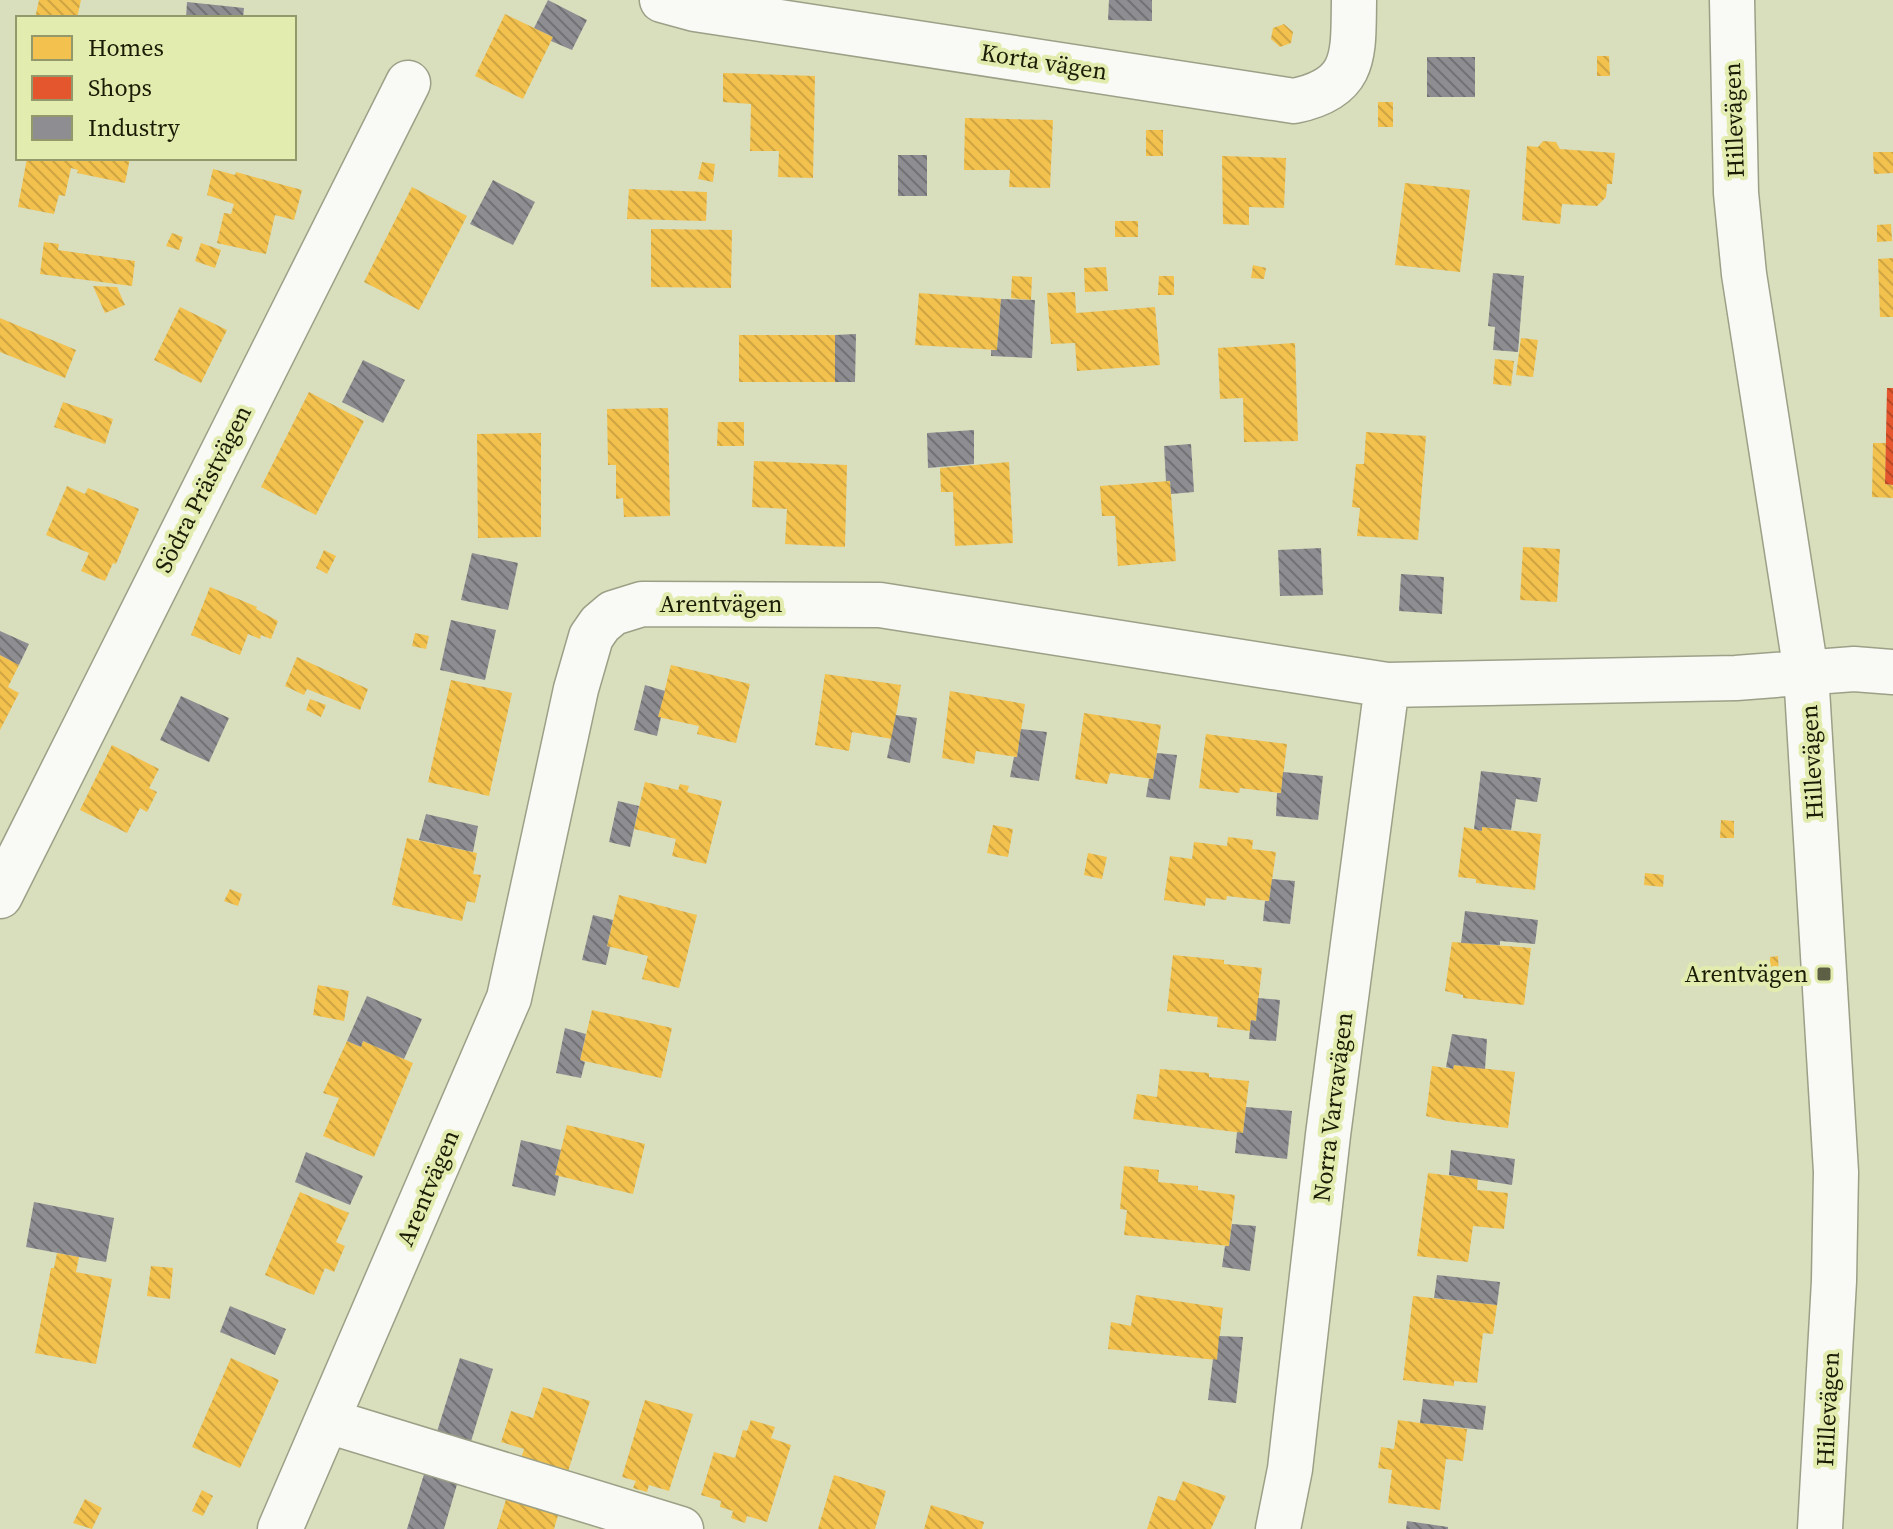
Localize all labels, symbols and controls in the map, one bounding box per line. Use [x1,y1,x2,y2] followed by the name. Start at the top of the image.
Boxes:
[16,16,296,160] legend
[88,31,164,64] text: Homes
[978,35,1110,88] street label: Korta vägen
[1715,62,1752,178] street label: Hillevägen
[88,71,152,104] text: Shops
[88,111,180,144] text: Industry
[146,399,259,578] street label: Södra Prästvägen
[659,587,783,620] street label: Arentvägen
[1792,704,1831,820] street label: Hillevägen
[1685,957,1808,990] place label: Arentvägen
[1815,965,1833,983] marker: Arentvägen
[1305,1010,1360,1204] street label: Norra Varvavägen
[388,1125,467,1251] street label: Arentvägen
[1808,1351,1847,1467] street label: Hillevägen

